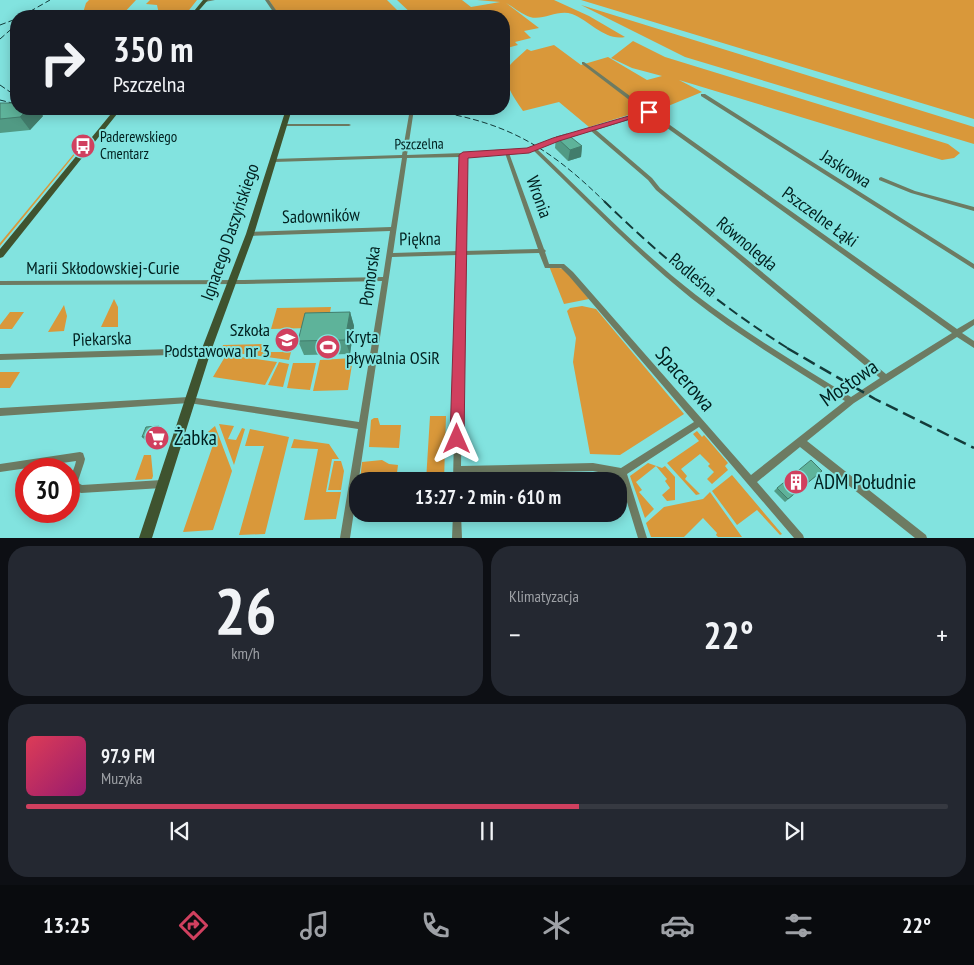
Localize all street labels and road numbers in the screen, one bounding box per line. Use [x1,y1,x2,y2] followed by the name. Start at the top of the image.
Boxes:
[394,134,444,153] street label: Pszczelna
[816,144,876,193] street label: Jaskrowa
[195,160,264,303] street label: Ignacego Daszyńskiego
[521,173,558,221] street label: Wronia
[778,181,863,252] street label: Pszczelne Łąki
[282,203,361,228] street label: Sadowników
[712,211,782,276] street label: Równoległa
[399,227,441,250] street label: Piękna
[354,245,385,307] street label: Pomorska
[664,248,722,301] street label: Podleśna
[26,256,180,279] street label: Marii Skłodowskiej-Curie
[72,326,132,351] street label: Piekarska
[650,340,721,417] street label: Spacerowa
[814,353,883,412] street label: Mostowa

